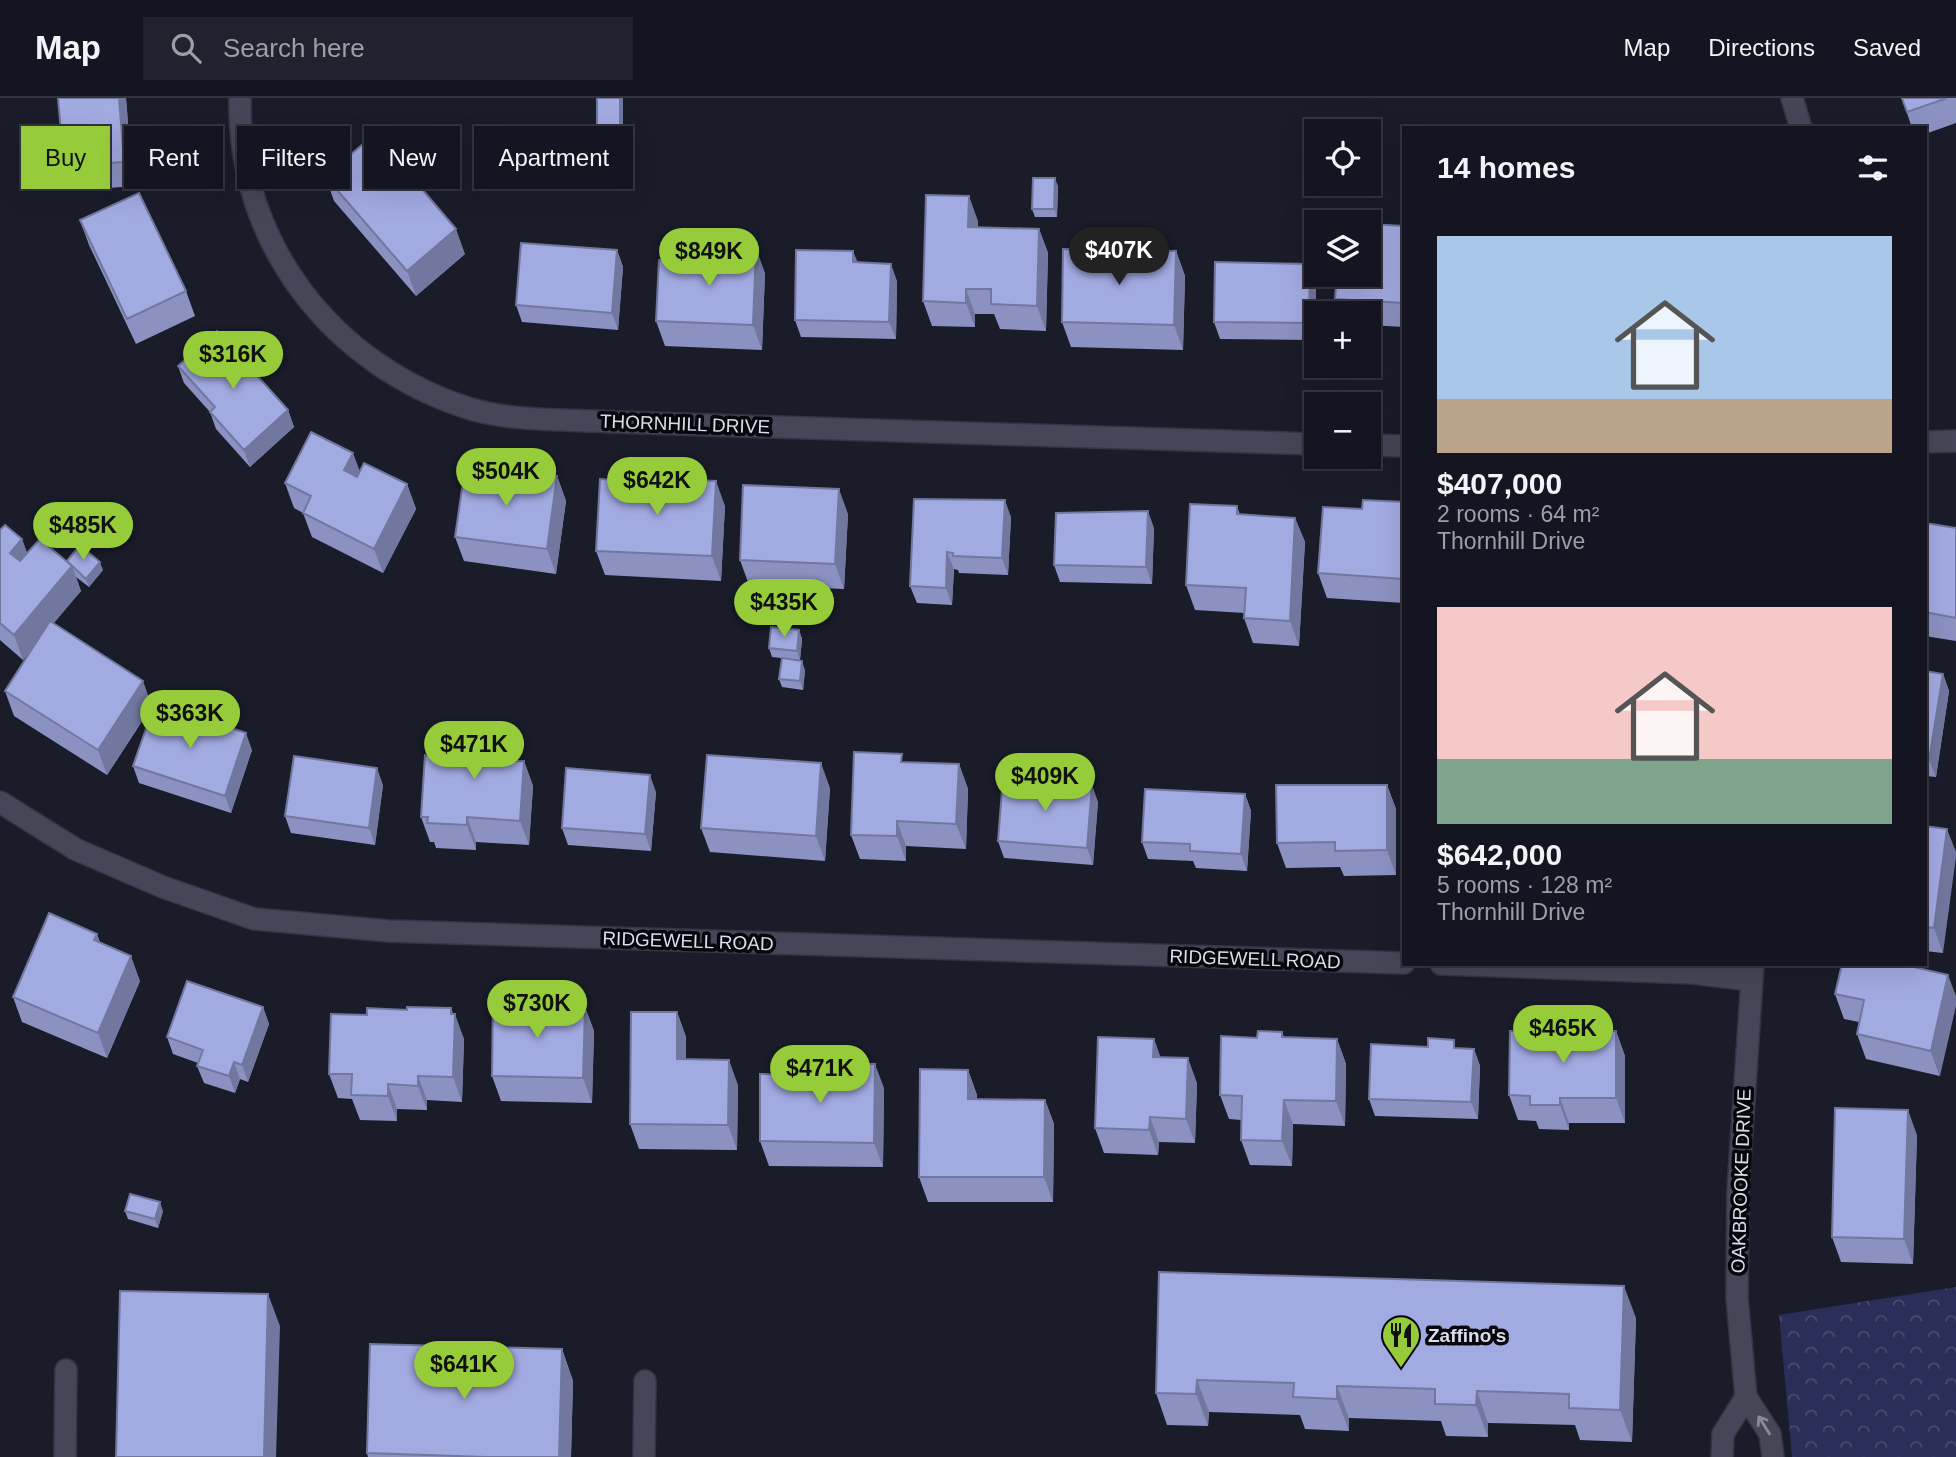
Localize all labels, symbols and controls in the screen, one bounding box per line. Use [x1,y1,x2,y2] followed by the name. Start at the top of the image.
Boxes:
[143,17,633,80] search box
[35,29,101,66] text: Map
[167,29,205,67] icon: search
[223,33,365,63] text: Search here
[1624,34,1670,61] text: Map
[1708,34,1815,61] text: Directions
[1853,34,1921,61] text: Saved
[1304,119,1381,469] map controls
[1304,119,1381,196] button: locate
[21,126,110,189] chip: Buy
[124,126,223,189] chip: Rent
[237,126,350,189] chip: Filters
[364,126,460,189] chip: New
[474,126,633,189] chip: Apartment
[1854,149,1892,187] icon: filters
[1437,151,1575,184] text: 14 homes
[1304,210,1381,287] button: layers
[660,228,758,288] pin: $849K
[1070,228,1168,287] pin: $407K
[1085,237,1153,263] text: $407K
[675,238,743,264] text: $849K
[1602,282,1728,408] icon: home
[1304,301,1381,378] button: +
[184,331,282,391] pin: $316K
[199,341,267,367] text: $316K
[1304,392,1381,469] button: −
[600,411,770,437] street label: THORNHILL DRIVE
[457,448,555,508] pin: $504K
[472,458,540,484] text: $504K
[608,458,706,517] pin: $642K
[623,467,691,493] text: $642K
[1437,467,1562,500] text: $407,000
[1437,501,1599,527] text: 2 rooms · 64 m²
[34,503,132,562] pin: $485K
[49,512,117,538] text: $485K
[1437,528,1585,554] text: Thornhill Drive
[735,580,833,639] pin: $435K
[750,589,818,615] text: $435K
[1602,653,1728,779] icon: home
[141,690,239,750] pin: $363K
[156,700,224,726] text: $363K
[425,722,523,781] pin: $471K
[440,731,508,757] text: $471K
[996,754,1094,813] pin: $409K
[1011,763,1079,789] text: $409K
[1437,838,1562,871] text: $642,000
[1437,872,1612,898] text: 5 rooms · 128 m²
[1437,899,1585,925] text: Thornhill Drive
[602,928,774,954] street label: RIDGEWELL ROAD
[1169,946,1341,972] street label: RIDGEWELL ROAD
[488,981,586,1040] pin: $730K
[503,990,571,1016] text: $730K
[1514,1006,1612,1065] pin: $465K
[1529,1015,1597,1041] text: $465K
[771,1046,869,1105] pin: $471K
[786,1055,854,1081] text: $471K
[1727,1088,1755,1274] street label: OAKBROOKE DRIVE
[1380,1314,1422,1369] restaurant icon: Zaffino's
[1428,1325,1506,1346] place label: Zaffino's
[415,1342,513,1401] pin: $641K
[430,1351,498,1377] text: $641K
[1757,1416,1771,1436] one-way arrow

